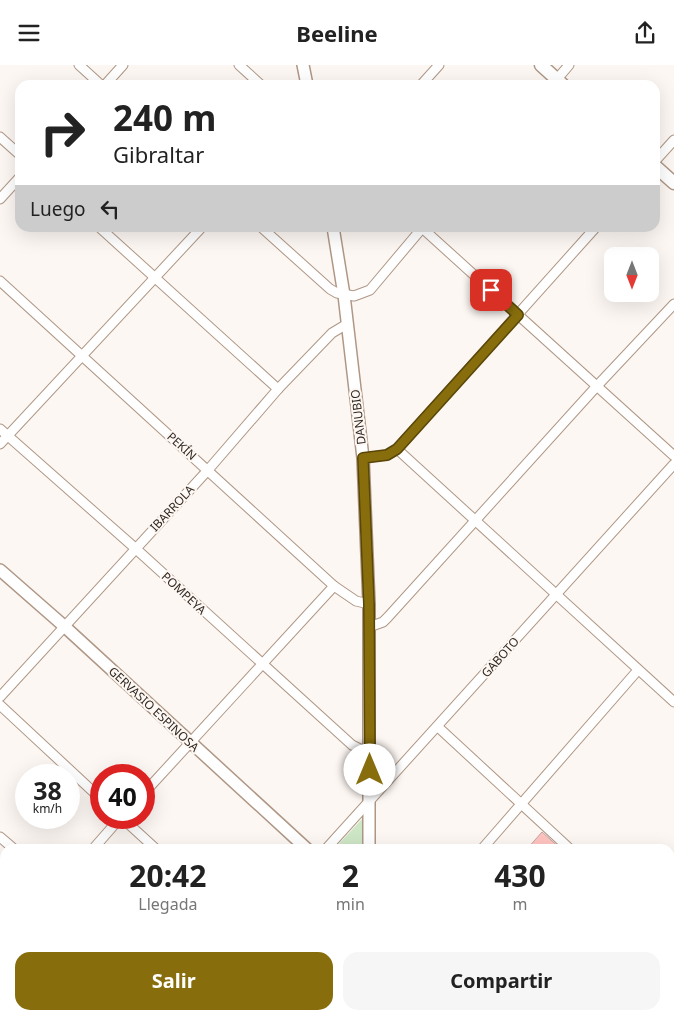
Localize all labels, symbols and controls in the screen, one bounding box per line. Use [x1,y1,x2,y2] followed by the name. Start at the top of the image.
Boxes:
[296,18,378,48] text: Beeline
[15,19,43,47] icon: menu
[631,19,659,47] icon: share
[113,94,216,141] text: 240 m
[30,100,95,165] icon: right
[113,139,204,169] text: Gibraltar
[96,195,124,223] icon: left
[30,196,86,222] text: Luego
[604,247,659,303] north arrow
[604,247,659,302] map controls
[470,269,512,311] pin
[477,276,505,304] icon: arrive
[346,389,370,445] street label: DANUBIO
[163,428,201,464] street label: PEKÍN
[146,481,198,535] street label: IBARROLA
[158,568,210,618] street label: POMPEYA
[477,633,523,681] street label: GABOTO
[105,663,203,756] street label: GERVASIO ESPINOSA
[343,743,395,795] position arrow
[90,764,155,829] speed limit sign: 40
[33,773,62,807] text: 38
[33,800,62,817] text: km/h
[129,855,206,896] text: 20:42
[342,855,359,896] text: 2
[494,855,546,896] text: 430
[138,893,197,915] text: Llegada
[336,893,365,915] text: min
[512,893,527,915] text: m
[15,952,333,1010] button: Salir
[343,952,660,1010] button: Compartir

